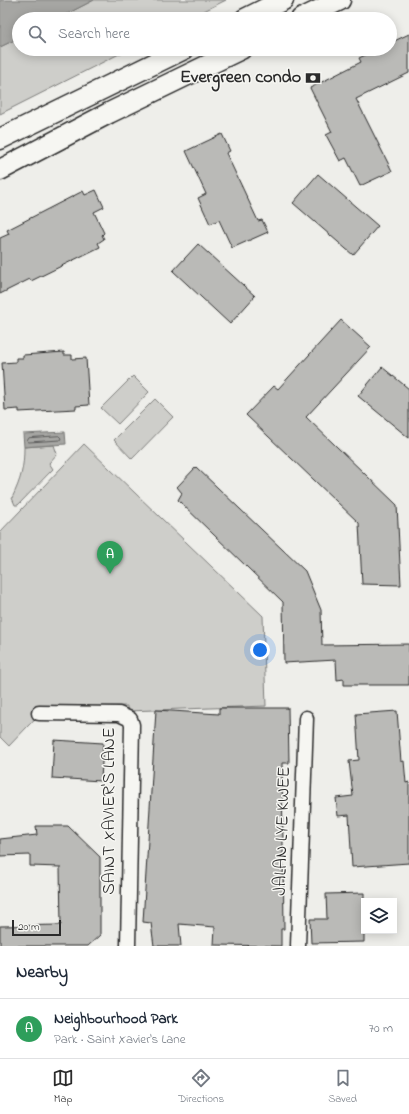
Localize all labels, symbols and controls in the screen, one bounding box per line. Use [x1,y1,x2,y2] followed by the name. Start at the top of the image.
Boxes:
[12,12,397,56] search box
[26,23,48,45] icon: search
[58,23,130,45] text: Search here
[180,65,301,92] place label: Evergreen condo
[304,69,322,87] bank icon: Evergreen condo
[97,541,123,574] pin: A
[250,640,270,660] your location
[97,727,123,895] street label: SAINT XAVIER'S LANE
[268,766,298,896] street label: JALAN LYE KWEE
[361,898,397,934] map controls
[361,898,397,934] button: layers
[12,918,61,937] scale bar
[18,919,40,935] text: 20 m
[16,960,68,985] text: Nearby
[54,1008,178,1030] text: Neighbourhood Park
[25,1019,33,1038] text: A
[369,1019,393,1038] text: 70 m
[54,1030,186,1049] text: Park · Saint Xavier's Lane
[52,1067,74,1107] tab: Map
[178,1067,224,1107] tab: Directions
[328,1067,357,1107] tab: Saved

